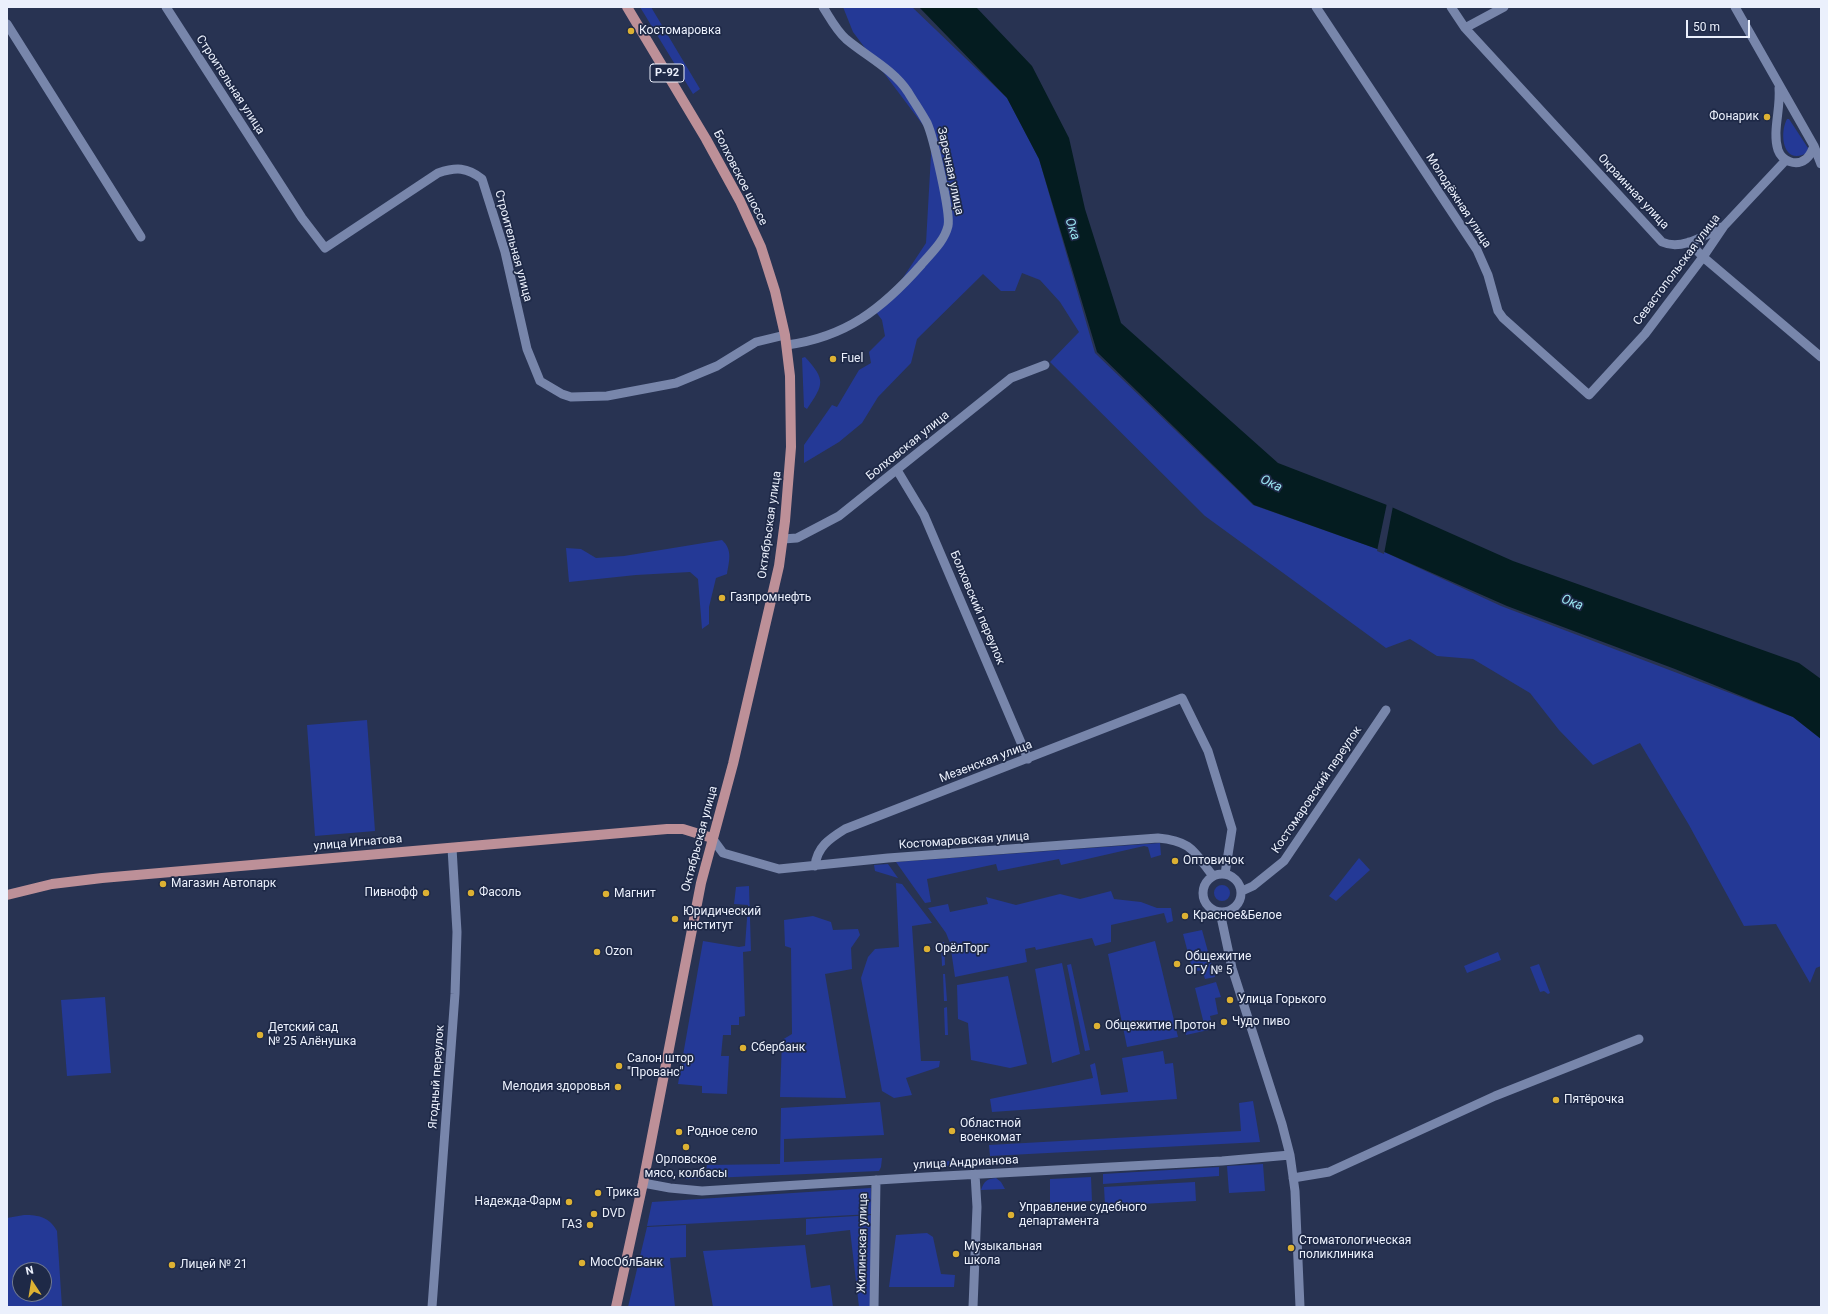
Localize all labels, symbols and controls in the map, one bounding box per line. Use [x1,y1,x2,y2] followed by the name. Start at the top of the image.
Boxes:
[1688,12,1752,38] scale bar
[1693,20,1720,34] text: 50 m
[639,24,721,38] place label: Костомаровка
[626,26,636,36] marker: Костомаровка
[193,33,267,137] street label: Строительная улица
[650,64,684,82] road number: Р-92
[1709,110,1759,124] place label: Фонарик
[1762,112,1772,122] marker: Фонарик
[934,126,966,216] street label: Заречная улица
[710,128,770,228] street label: Болховское шоссе
[1422,151,1494,251] street label: Молодёжная улица
[1594,151,1672,233] street label: Окраинная улица
[491,189,535,303] street label: Строительная улица
[1631,212,1723,328] street label: Севастопольская улица
[1061,216,1083,242] water label: Ока
[841,352,863,366] place label: Fuel
[828,354,838,364] marker: Fuel
[864,408,952,484] street label: Болховская улица
[755,470,785,580] street label: Октябрьская улица
[1258,472,1284,496] water label: Ока
[946,549,1008,667] street label: Болховский переулок
[730,591,811,605] place label: Газпромнефть
[1559,592,1585,614] water label: Ока
[717,593,727,603] marker: Газпромнефть
[1269,724,1365,856] street label: Костомаровский переулок
[938,738,1034,786] street label: Мезенская улица
[679,785,721,893] street label: Октябрьская улица
[898,829,1030,853] street label: Костомаровская улица
[313,832,403,854] street label: улица Игнатова
[1183,854,1244,868] place label: Оптовичок
[1170,856,1180,866] marker: Оптовичок
[171,877,276,891] place label: Магазин Автопарк
[158,879,168,889] marker: Магазин Автопарк
[364,886,418,900] place label: Пивнофф
[479,886,521,900] place label: Фасоль
[614,887,656,901] place label: Магнит
[421,888,431,898] marker: Пивнофф
[466,888,476,898] marker: Фасоль
[601,889,611,899] marker: Магнит
[683,905,761,933] place label: Юридический институт
[1193,909,1282,923] place label: Красное&Белое
[1180,911,1190,921] marker: Красное&Белое
[670,914,680,924] marker: Юридический институт
[935,942,988,956] place label: ОрёлТорг
[922,944,932,954] marker: ОрёлТорг
[605,945,633,959] place label: Ozon
[592,947,602,957] marker: Ozon
[1185,950,1251,978] place label: Общежитие ОГУ № 5
[1172,959,1182,969] marker: Общежитие ОГУ № 5
[1238,993,1326,1007] place label: Улица Горького
[1225,995,1235,1005] marker: Улица Горького
[1232,1015,1290,1029] place label: Чудо пиво
[1219,1017,1229,1027] marker: Чудо пиво
[1105,1019,1216,1033] place label: Общежитие Протон
[268,1021,356,1049] place label: Детский сад № 25 Алёнушка
[1092,1021,1102,1031] marker: Общежитие Протон
[426,1024,448,1130] street label: Ягодный переулок
[255,1030,265,1040] marker: Детский сад № 25 Алёнушка
[751,1041,805,1055] place label: Сбербанк
[738,1043,748,1053] marker: Сбербанк
[627,1052,694,1080] place label: Салон штор "Прованс"
[614,1061,624,1071] marker: Салон штор "Прованс"
[502,1080,610,1094] place label: Мелодия здоровья
[613,1082,623,1092] marker: Мелодия здоровья
[1564,1093,1624,1107] place label: Пятёрочка
[1551,1095,1561,1105] marker: Пятёрочка
[960,1117,1021,1145] place label: Областной военкомат
[687,1125,758,1139] place label: Родное село
[947,1126,957,1136] marker: Областной военкомат
[674,1127,684,1137] marker: Родное село
[681,1142,691,1152] marker: Орловское мясо, колбасы
[645,1153,727,1181] place label: Орловское мясо, колбасы
[913,1153,1019,1173] street label: улица Андрианова
[606,1186,639,1200] place label: Трика
[593,1188,603,1198] marker: Трика
[855,1193,871,1293] street label: Жилинская улица
[475,1195,561,1209] place label: Надежда-Фарм
[564,1197,574,1207] marker: Надежда-Фарм
[1019,1201,1147,1229] place label: Управление судебного департамента
[602,1207,625,1221] place label: DVD
[589,1209,599,1219] marker: DVD
[1006,1210,1016,1220] marker: Управление судебного департамента
[562,1218,582,1232] place label: ГАЗ
[585,1220,595,1230] marker: ГАЗ
[1299,1234,1411,1262] place label: Стоматологическая поликлиника
[964,1240,1042,1268] place label: Музыкальная школа
[1286,1243,1296,1253] marker: Стоматологическая поликлиника
[951,1249,961,1259] marker: Музыкальная школа
[590,1256,663,1270] place label: МосОблБанк
[180,1258,248,1272] place label: Лицей № 21
[577,1258,587,1268] marker: МосОблБанк
[167,1260,177,1270] marker: Лицей № 21
[12,1262,52,1302] north arrow
[24,1264,35,1278] text: N

